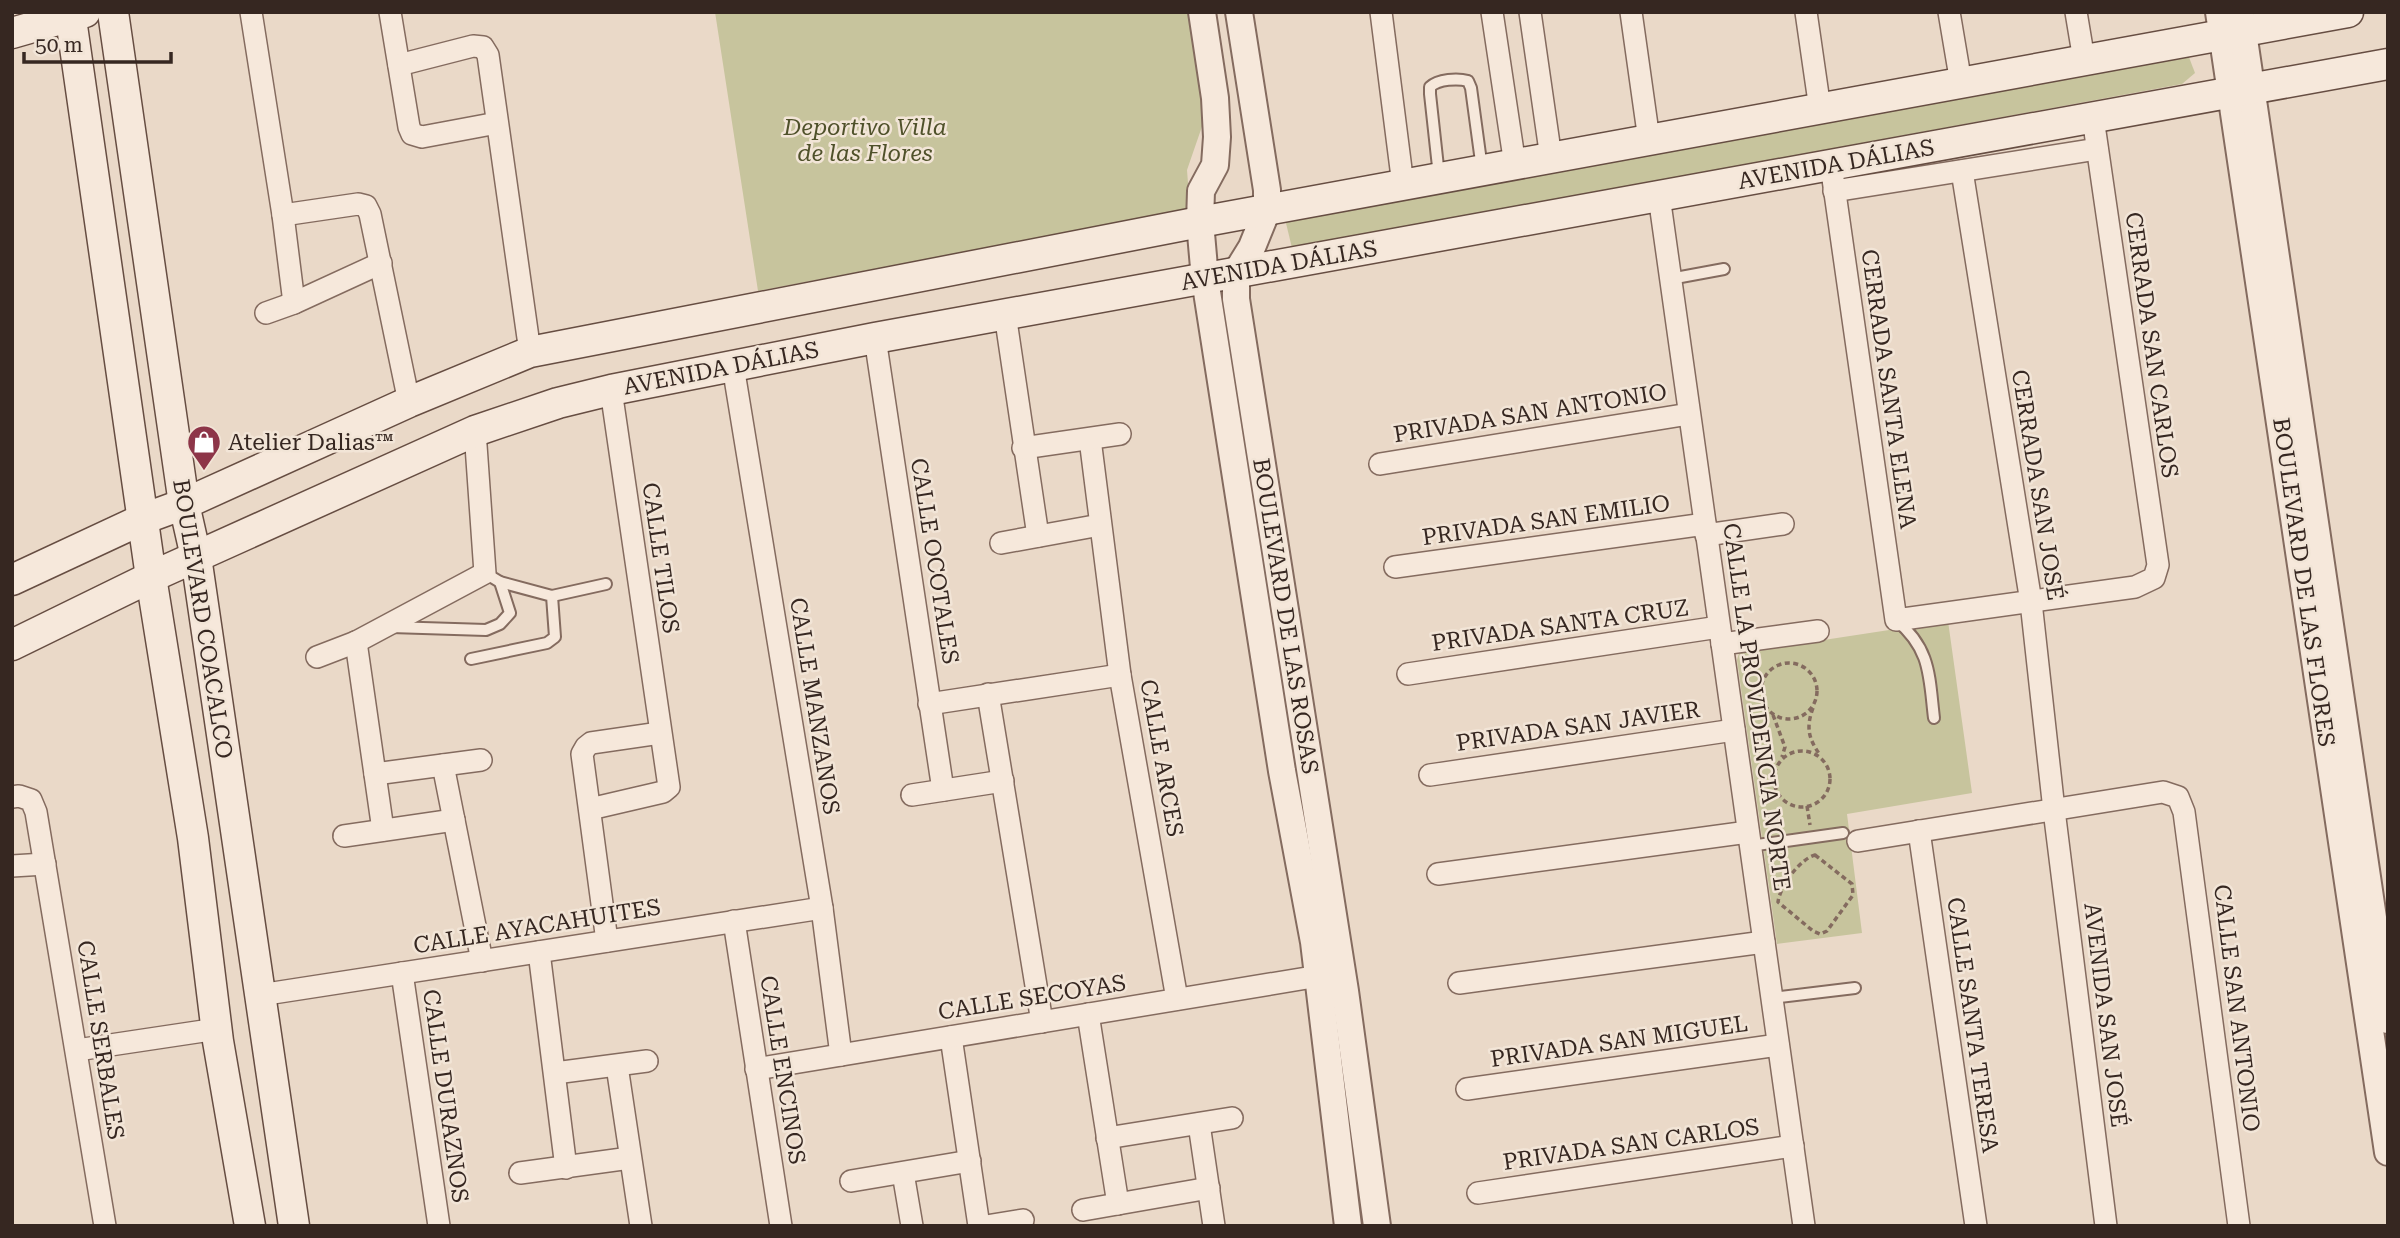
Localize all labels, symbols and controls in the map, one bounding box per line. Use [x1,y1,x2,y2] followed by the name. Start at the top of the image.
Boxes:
[24,21,172,65] scale bar
[35,33,83,57] text: 50 m
[782,114,947,167] park label: Deportivo Villa de las Flores
[1736,134,1936,195] street label: AVENIDA DÁLIAS
[2119,210,2184,480] street label: CERRADA SAN CARLOS
[1179,235,1379,296] street label: AVENIDA DÁLIAS
[1856,248,1921,530] street label: CERRADA SANTA ELENA
[621,336,821,401] street label: AVENIDA DÁLIAS
[2006,368,2069,602] street label: CERRADA SAN JOSÉ
[1391,379,1669,448] street label: PRIVADA SAN ANTONIO
[2267,416,2340,748] street label: BOULEVARD DE LAS FLORES
[185,423,223,472] shop icon: Atelier Dalias™
[228,429,394,456] place label: Atelier Dalias™
[905,456,964,666] street label: CALLE OCOTALES
[1247,456,1324,776] street label: BOULEVARD DE LAS ROSAS
[167,477,238,761] street label: BOULEVARD COACALCO
[637,481,684,635] street label: CALLE TILOS
[1420,490,1672,551] street label: PRIVADA SAN EMILIO
[1717,521,1796,893] street label: CALLE LA PROVIDENCIA NORTE
[1430,594,1690,657] street label: PRIVADA SANTA CRUZ
[784,596,845,816] street label: CALLE MANZANOS
[1134,677,1189,839] street label: CALLE ARCES
[1454,696,1702,757] street label: PRIVADA SAN JAVIER
[2208,883,2265,1133] street label: CALLE SAN ANTONIO
[412,894,663,959] street label: CALLE AYACAHUITES
[1941,896,2004,1155] street label: CALLE SANTA TERESA
[2078,901,2133,1129] street label: AVENIDA SAN JOSÉ
[71,938,130,1142] street label: CALLE SERBALES
[936,969,1128,1026] street label: CALLE SECOYAS
[754,974,811,1166] street label: CALLE ENCINOS
[417,988,474,1205] street label: CALLE DURAZNOS
[1489,1010,1749,1073] street label: PRIVADA SAN MIGUEL
[1501,1113,1761,1176] street label: PRIVADA SAN CARLOS

